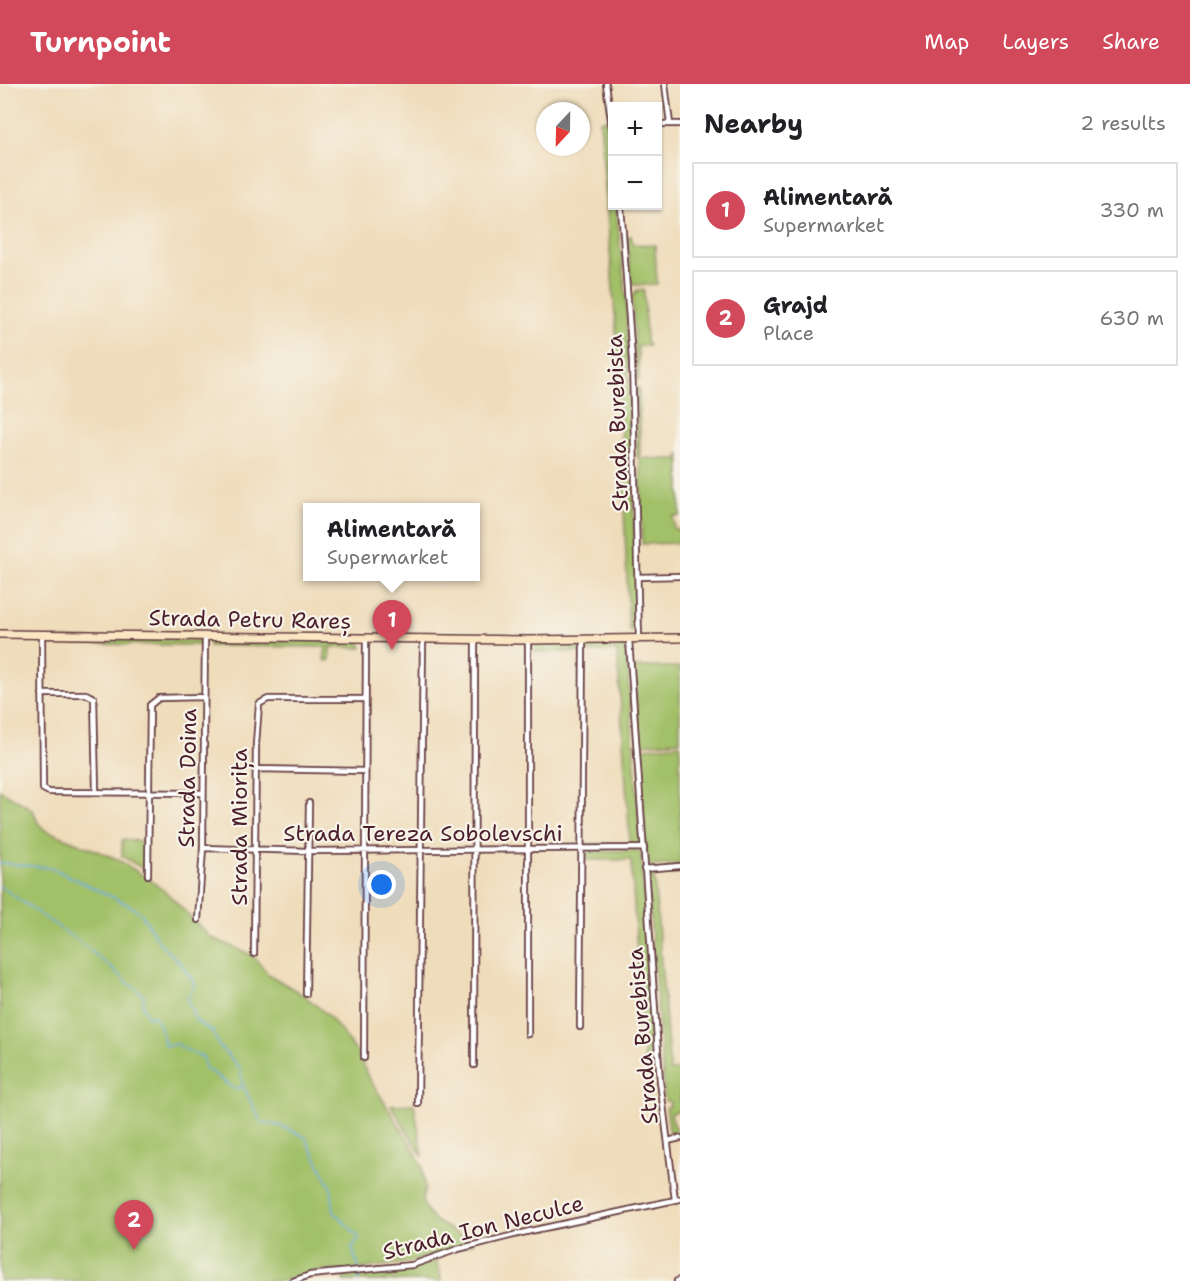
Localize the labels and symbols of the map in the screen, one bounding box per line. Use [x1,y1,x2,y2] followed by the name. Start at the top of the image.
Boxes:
[536,102,590,156] north arrow
[600,333,635,512] street label: Strada Burebista
[372,600,412,650] pin: 1
[148,603,352,637] street label: Strada Petru Rareș
[172,708,203,848] street label: Strada Doina
[225,748,254,906] street label: Strada Miorița
[283,819,563,848] street label: Strada Tereza Sobolevschi
[367,870,396,899] your location
[620,946,665,1126] street label: Strada Burebista
[380,1188,587,1266] street label: Strada Ion Neculce
[114,1200,154,1250] pin: 2

